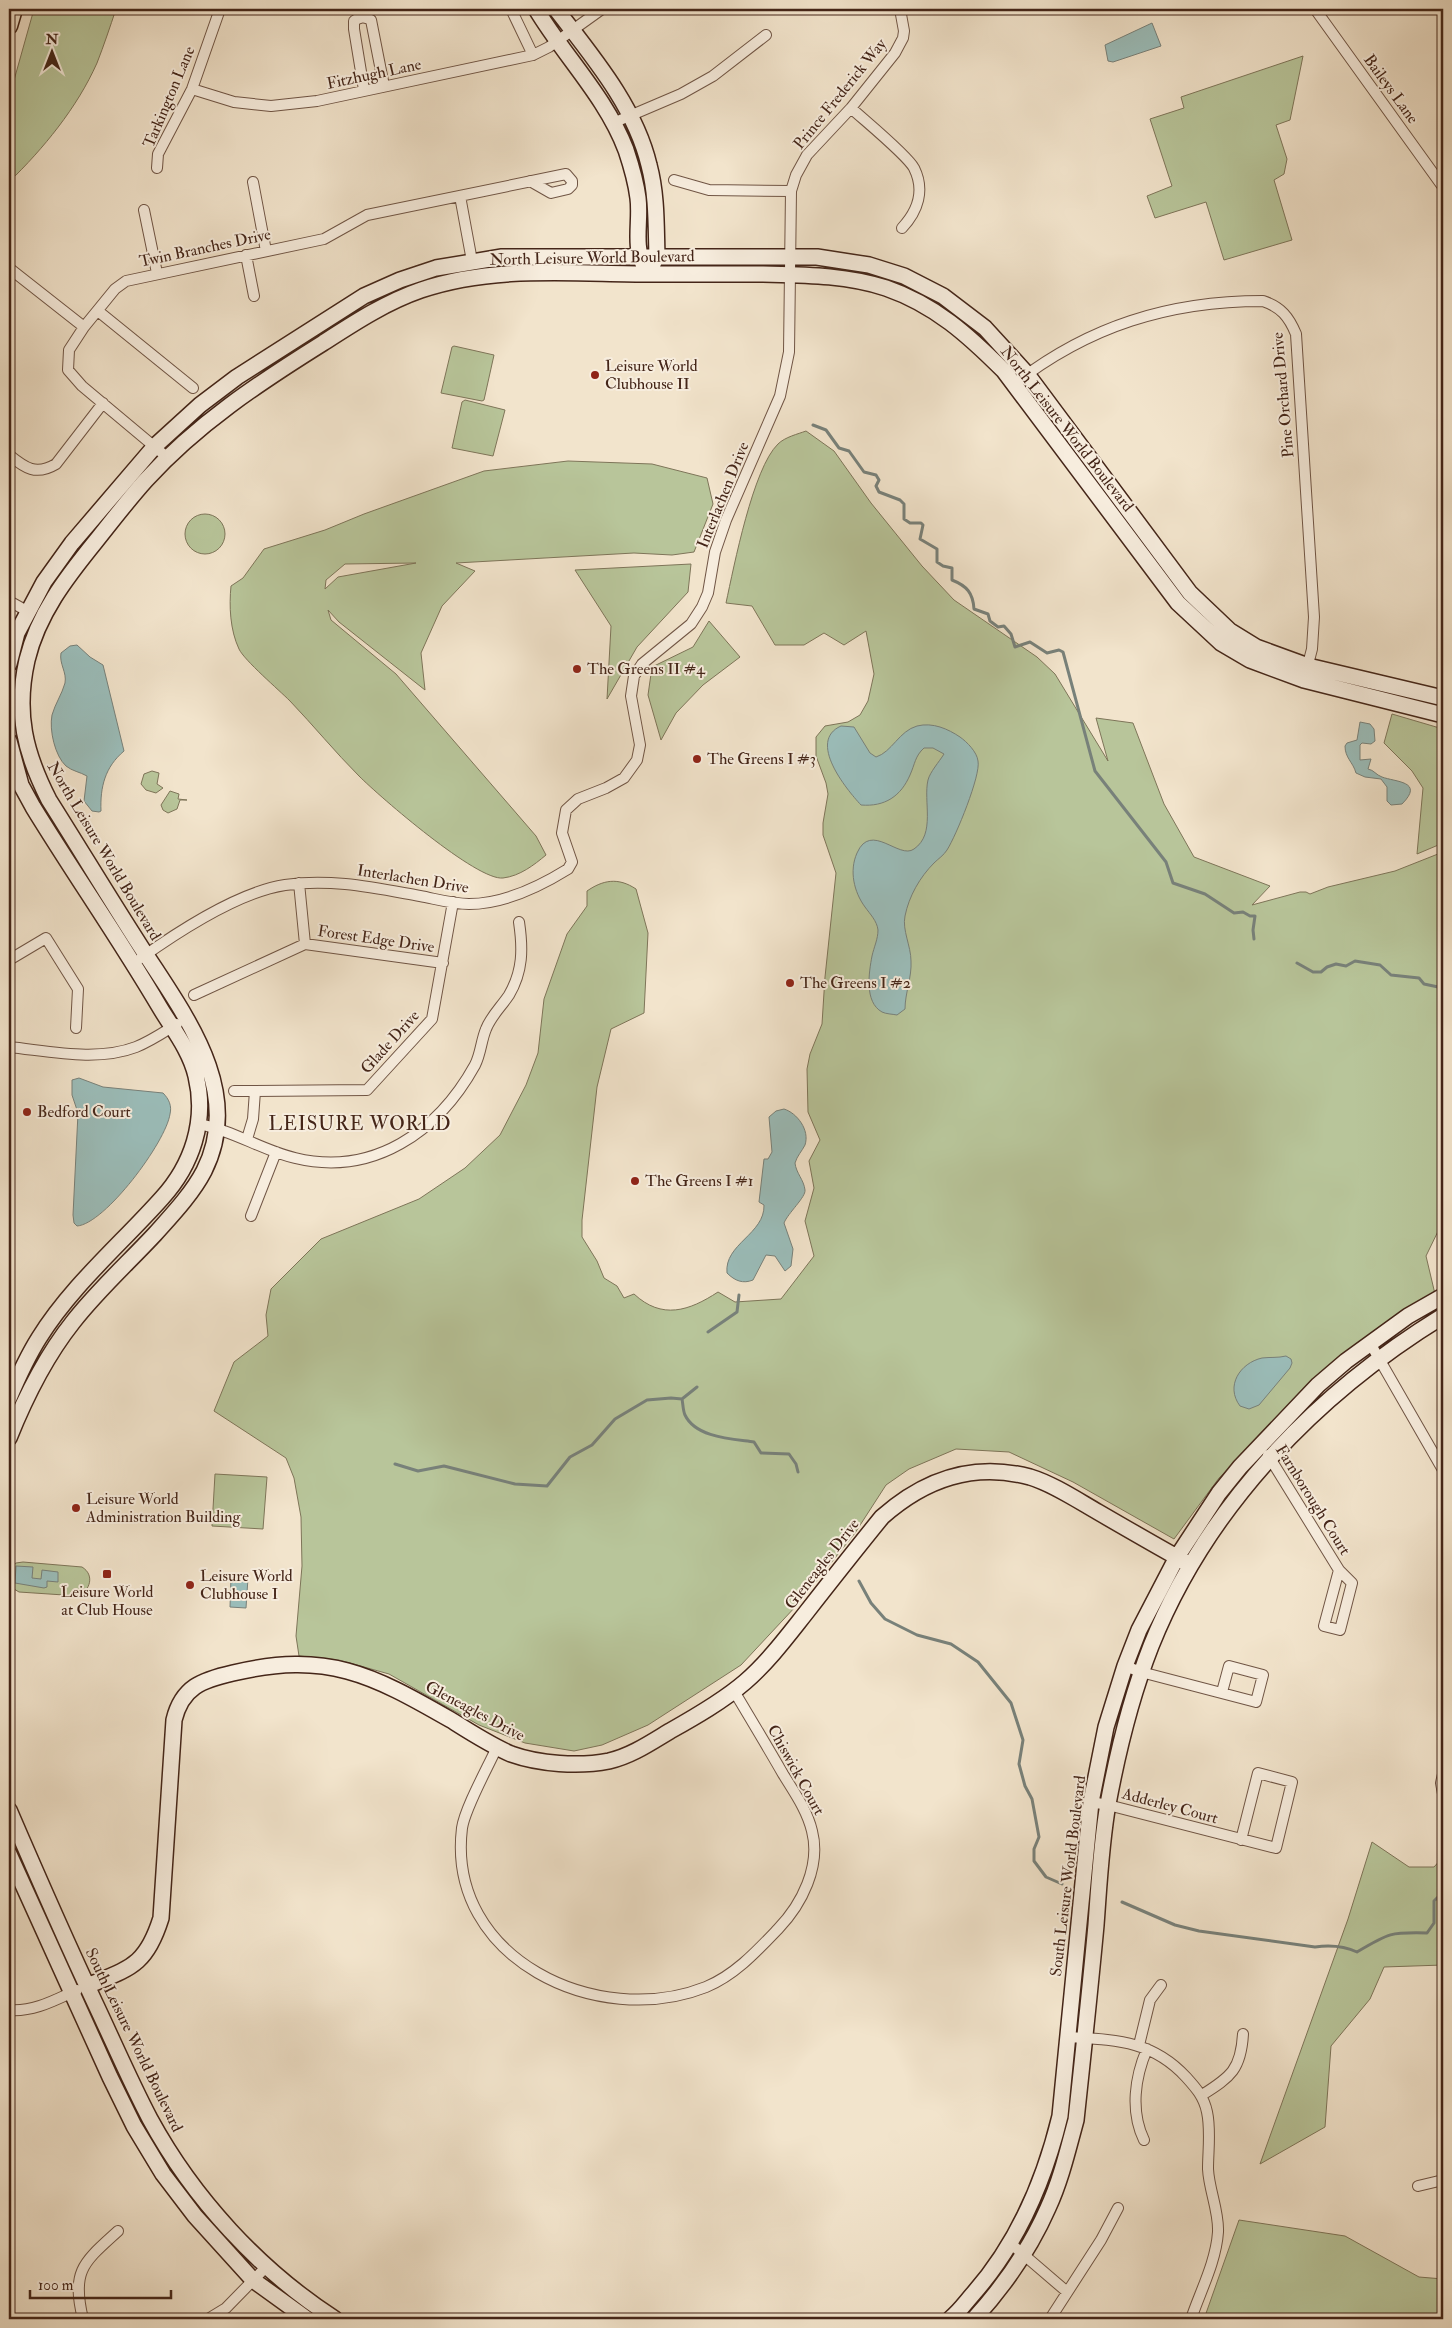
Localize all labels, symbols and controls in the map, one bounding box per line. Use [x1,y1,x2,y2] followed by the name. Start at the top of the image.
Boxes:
[28,28,78,78] north arrow
[45,31,59,48] text: N
[789,34,891,153] street label: Prince Frederick Way
[139,43,199,151] street label: Tarkington Lane
[1359,50,1423,128] street label: Baileys Lane
[325,54,423,94] street label: Fitzhugh Lane
[137,224,273,272] street label: Twin Branches Drive
[489,246,695,270] street label: North Leisure World Boulevard
[1268,331,1298,459] street label: Pine Orchard Drive
[996,342,1138,516] street label: North Leisure World Boulevard
[605,356,698,394] place label: Leisure World Clubhouse II
[589,369,601,381] marker: Leisure World Clubhouse II
[693,439,754,551] street label: Interlachen Drive
[587,659,706,679] place label: The Greens II #4
[571,663,583,675] marker: The Greens II #4
[707,749,816,769] place label: The Greens I #3
[691,753,703,765] marker: The Greens I #3
[43,758,165,944] street label: North Leisure World Boulevard
[356,860,471,898] street label: Interlachen Drive
[316,921,436,957] street label: Forest Edge Drive
[800,973,911,993] place label: The Greens I #2
[784,977,796,989] marker: The Greens I #2
[356,1006,424,1078] street label: Glade Drive
[37,1102,131,1122] place label: Bedford Court
[21,1106,33,1118] marker: Bedford Court
[269,1112,451,1136] district label: LEISURE WORLD
[645,1171,753,1191] place label: The Greens I #1
[629,1175,641,1187] marker: The Greens I #1
[1271,1441,1355,1559] street label: Farnborough Court
[85,1489,242,1527] place label: Leisure World Administration Building
[70,1502,82,1514] marker: Leisure World Administration Building
[780,1514,864,1613] street label: Gleneagles Drive
[200,1566,293,1604] place label: Leisure World Clubhouse I
[101,1568,113,1580] marker: Leisure World at Club House
[184,1579,196,1591] marker: Leisure World Clubhouse I
[61,1582,153,1620] place label: Leisure World at Club House
[422,1676,528,1746] street label: Gleneagles Drive
[763,1721,829,1819] street label: Chiswick Court
[1046,1774,1090,1978] street label: South Leisure World Boulevard
[1119,1783,1220,1828] street label: Adderley Court
[81,1945,187,2135] street label: South Leisure World Boulevard
[30,2268,171,2300] scale bar
[38,2276,74,2295] text: 100 m

